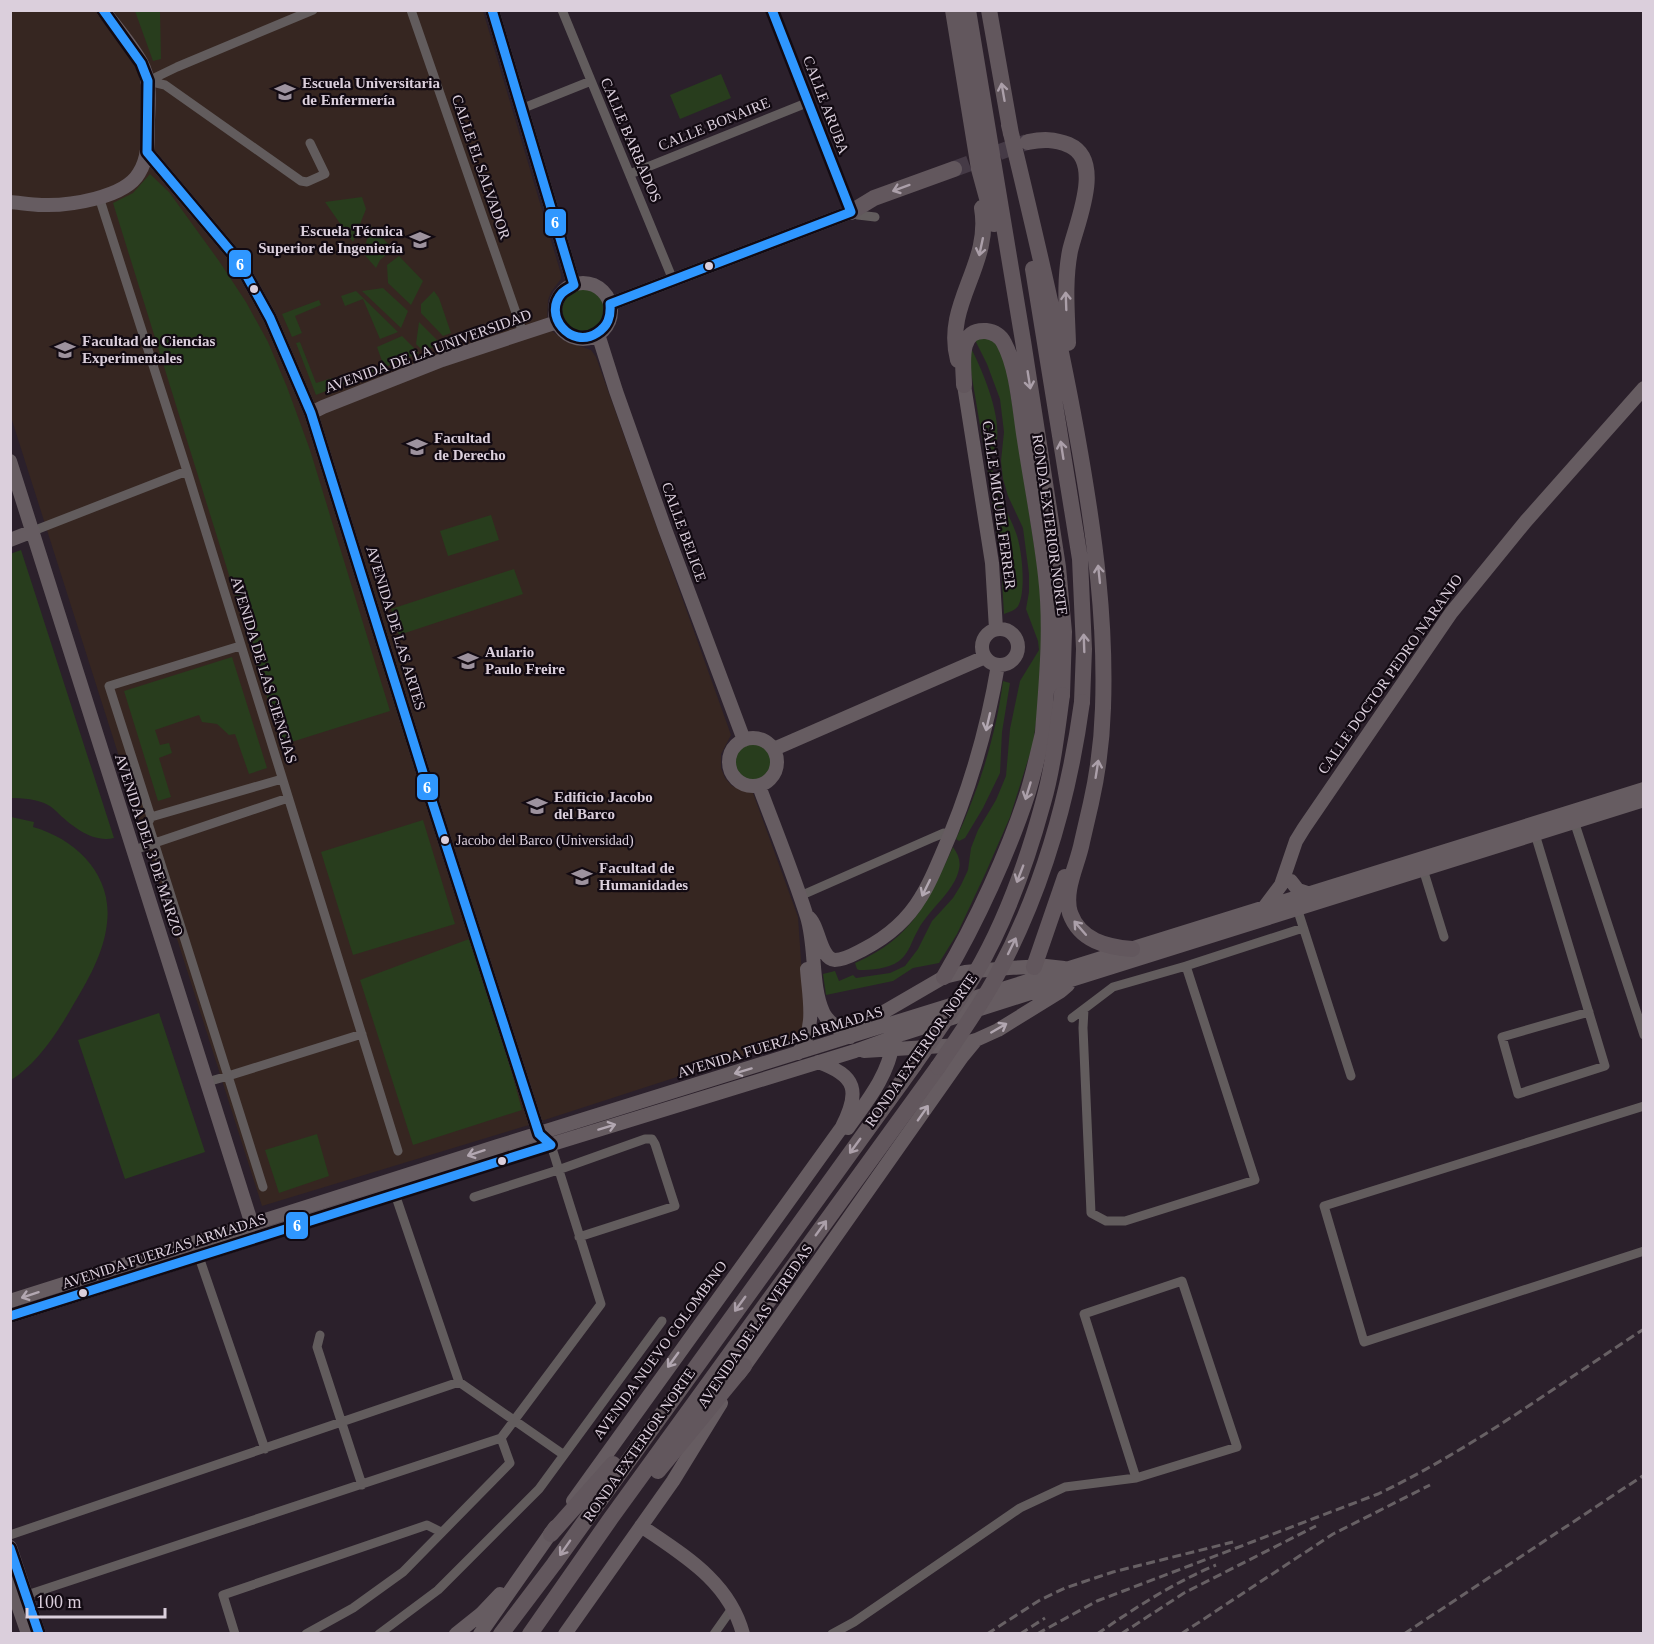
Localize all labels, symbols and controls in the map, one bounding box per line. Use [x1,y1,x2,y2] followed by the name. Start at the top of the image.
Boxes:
[800,54,852,156] street label: CALLE ARUBA
[302,75,440,108] place label: Escuela Universitaria de Enfermería
[598,75,664,205] street label: CALLE BARBADOS
[273,80,297,104] school or university icon: Escuela Universitaria de Enfermería
[997,82,1008,102] one-way arrow
[449,93,513,241] street label: CALLE EL SALVADOR
[656,94,772,154] street label: CALLE BONAIRE
[893,184,911,195] one-way arrow
[544,208,567,237] line badge: 6
[551,214,559,231] text: 6
[258,223,403,256] place label: Escuela Técnica Superior de Ingeniería
[408,228,432,252] school or university icon: Escuela Técnica Superior de Ingeniería
[975,237,986,257] one-way arrow
[228,249,252,278] line badge: 6
[236,256,244,273] text: 6
[703,260,715,272] unlabelled marker
[248,283,260,295] unlabelled marker
[1060,291,1072,311] one-way arrow
[323,306,534,396] street label: AVENIDA DE LA UNIVERSIDAD
[82,333,215,366] place label: Facultad de Ciencias Experimentales
[53,338,77,362] school or university icon: Facultad de Ciencias Experimentales
[1024,369,1035,389] one-way arrow
[979,420,1019,590] street label: CALLE MIGUEL FERRER
[434,430,506,463] place label: Facultad de Derecho
[1029,433,1071,617] street label: RONDA EXTERIOR NORTE
[405,435,429,459] school or university icon: Facultad de Derecho
[1057,440,1068,460] one-way arrow
[659,480,709,584] street label: CALLE BELICE
[363,544,429,712] street label: AVENIDA DE LAS ARTES
[1093,565,1104,585] one-way arrow
[1315,571,1466,777] street label: CALLE DOCTOR PEDRO NARANJO
[228,575,300,765] street label: AVENIDA DE LAS CIENCIAS
[1078,634,1089,654] one-way arrow
[485,644,565,677] place label: Aulario Paulo Freire
[456,649,480,673] school or university icon: Aulario Paulo Freire
[981,712,993,731] one-way arrow
[112,752,186,938] street label: AVENIDA DEL 3 DE MARZO
[1091,759,1102,779] one-way arrow
[416,773,439,801] line badge: 6
[423,779,431,796] text: 6
[1022,781,1033,800] one-way arrow
[554,789,653,822] place label: Edificio Jacobo del Barco
[525,794,549,818] school or university icon: Edificio Jacobo del Barco
[456,833,634,849] place label: Jacobo del Barco (Universidad)
[439,834,451,846] marker: Jacobo del Barco (Universidad)
[599,860,688,893] place label: Facultad de Humanidades
[1014,864,1025,883] one-way arrow
[570,865,594,889] school or university icon: Facultad de Humanidades
[919,879,931,897] one-way arrow
[1074,920,1087,936] one-way arrow
[1006,937,1018,955] one-way arrow
[862,970,980,1130] street label: RONDA EXTERIOR NORTE
[675,1003,885,1081] street label: AVENIDA FUERZAS ARMADAS
[990,1022,1007,1034] one-way arrow
[734,1066,753,1077] one-way arrow
[917,1105,929,1122] one-way arrow
[597,1121,616,1132] one-way arrow
[848,1138,861,1154] one-way arrow
[467,1149,486,1160] one-way arrow
[496,1155,508,1167] unlabelled marker
[60,1210,268,1292] street label: AVENIDA FUERZAS ARMADAS
[285,1211,309,1240] line badge: 6
[293,1217,301,1234] text: 6
[815,1220,827,1236] one-way arrow
[694,1241,816,1411] street label: AVENIDA DE LAS VEREDAS
[590,1258,730,1442] street label: AVENIDA NUEVO COLOMBINO
[77,1287,89,1299] unlabelled marker
[21,1290,40,1301] one-way arrow
[734,1296,746,1312] one-way arrow
[667,1352,680,1368] one-way arrow
[580,1365,698,1525] street label: RONDA EXTERIOR NORTE
[559,1540,571,1556] one-way arrow
[27,1581,165,1619] scale bar
[36,1592,82,1612] text: 100 m

